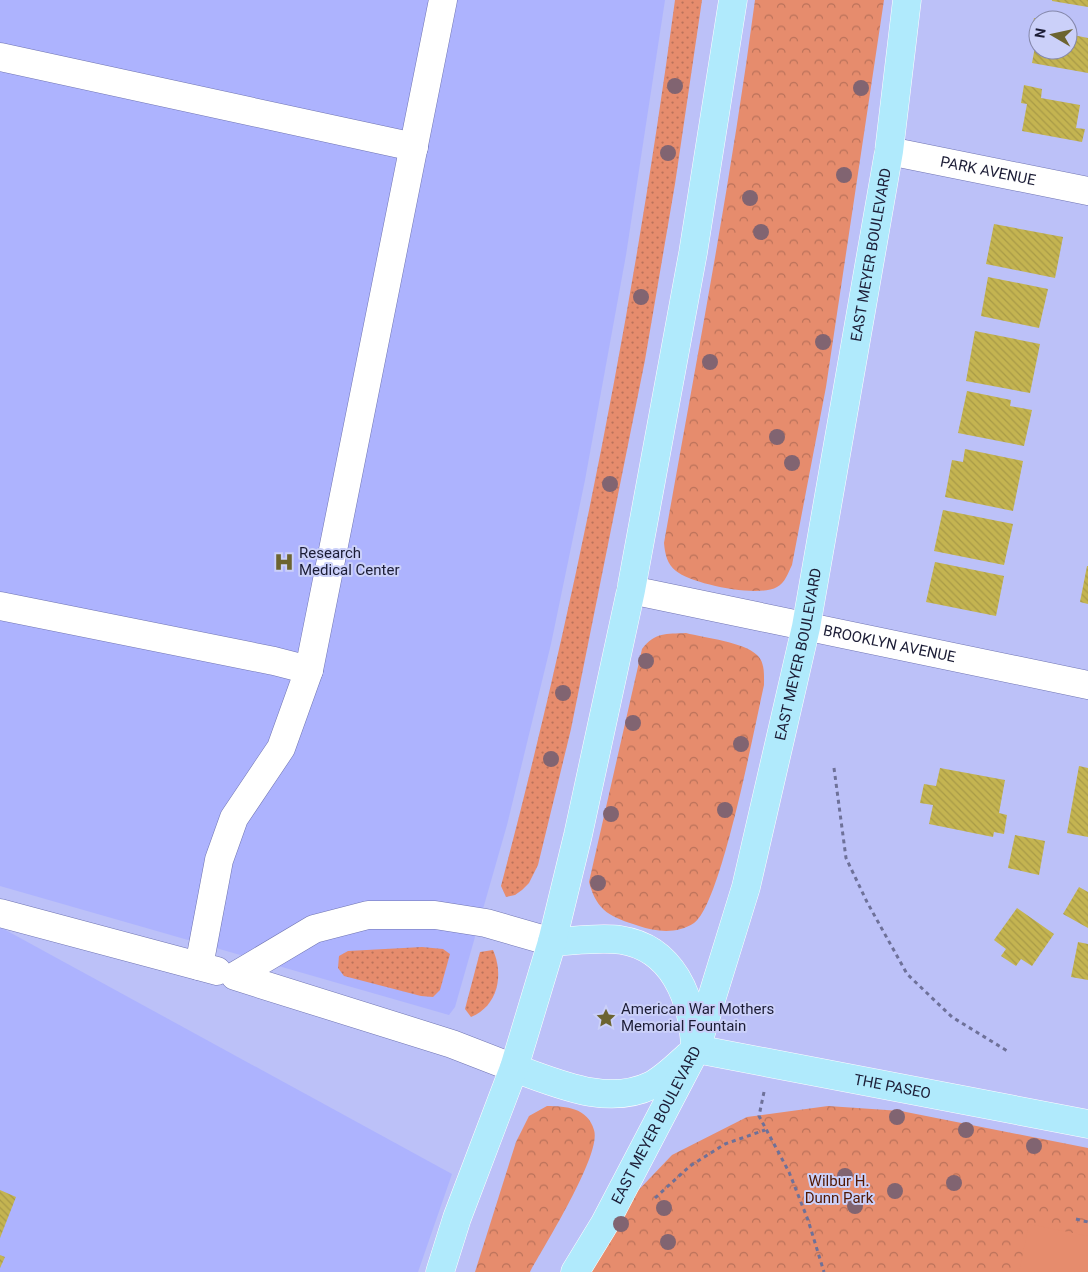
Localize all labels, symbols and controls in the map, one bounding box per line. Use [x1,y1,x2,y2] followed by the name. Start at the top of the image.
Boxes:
[1028,10,1078,60] north arrow
[1031,27,1049,39] text: N
[939,153,1038,189] street label: PARK AVENUE
[847,167,895,343] street label: EAST MEYER BOULEVARD
[299,544,399,579] place label: Research Medical Center
[273,551,295,573] hospital icon: Research Medical Center
[771,567,825,742] street label: EAST MEYER BOULEVARD
[822,621,958,666] street label: BROOKLYN AVENUE
[621,1000,774,1035] place label: American War Mothers Memorial Fountain
[595,1007,617,1029] place icon: American War Mothers Memorial Fountain
[608,1043,705,1207] street label: EAST MEYER BOULEVARD
[852,1070,932,1103] street label: THE PASEO
[805,1172,874,1207] park label: Wilbur H. Dunn Park

